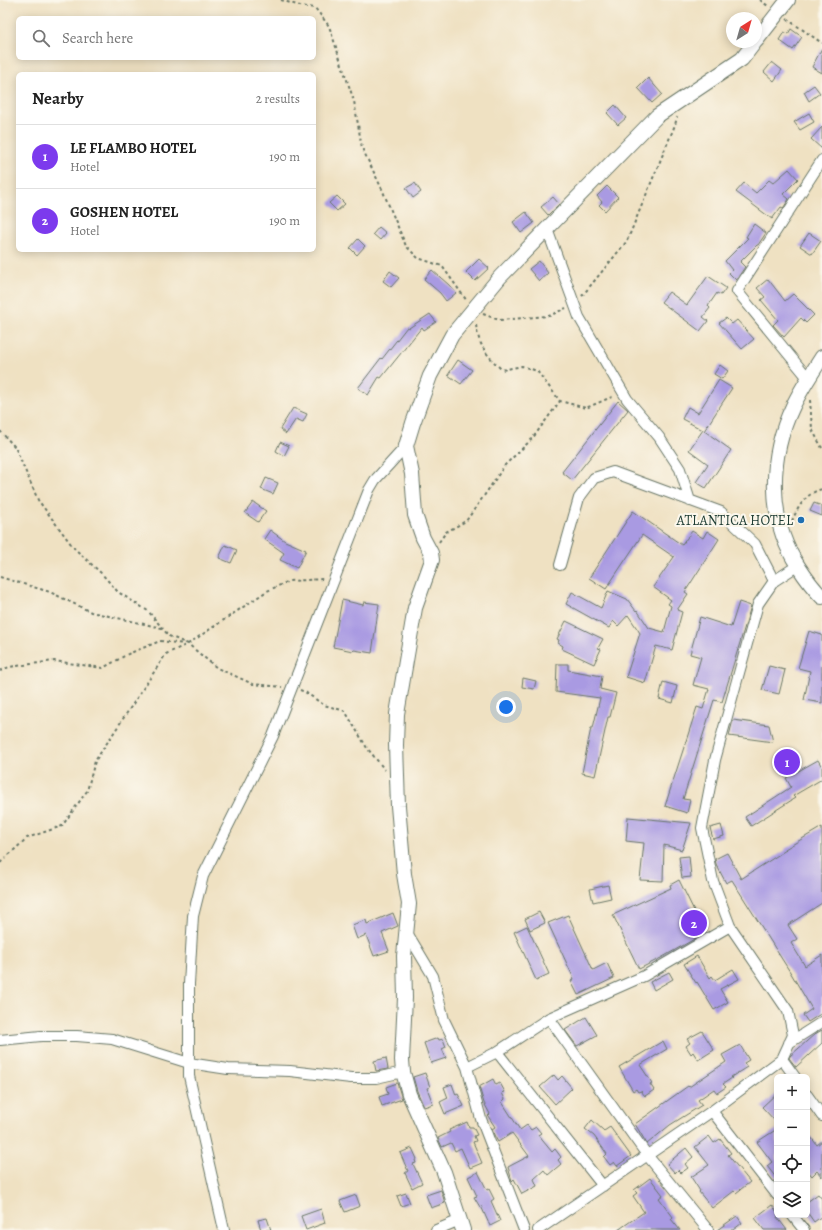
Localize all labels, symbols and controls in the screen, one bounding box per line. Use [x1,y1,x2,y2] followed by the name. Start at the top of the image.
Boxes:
[726,12,762,48] north arrow
[16,16,316,60] search box
[30,27,52,49] icon: search
[62,28,133,48] text: Search here
[32,87,83,110] text: Nearby
[256,90,300,107] text: 2 results
[70,138,196,158] text: LE FLAMBO HOTEL
[43,148,47,165] text: 1
[269,148,300,165] text: 190 m
[70,158,99,175] text: Hotel
[70,202,178,222] text: GOSHEN HOTEL
[42,212,48,229] text: 2
[269,212,300,229] text: 190 m
[70,222,99,239] text: Hotel
[676,511,794,530] place label: ATLANTICA HOTEL
[796,515,806,525] marker: ATLANTICA HOTEL
[496,697,516,717] your location
[774,747,800,777] pin: 1
[681,908,707,938] pin: 2
[774,1074,810,1218] map controls
[774,1074,810,1110] button: +
[774,1110,810,1146] button: −
[774,1146,810,1182] button: locate
[774,1182,810,1218] button: layers

